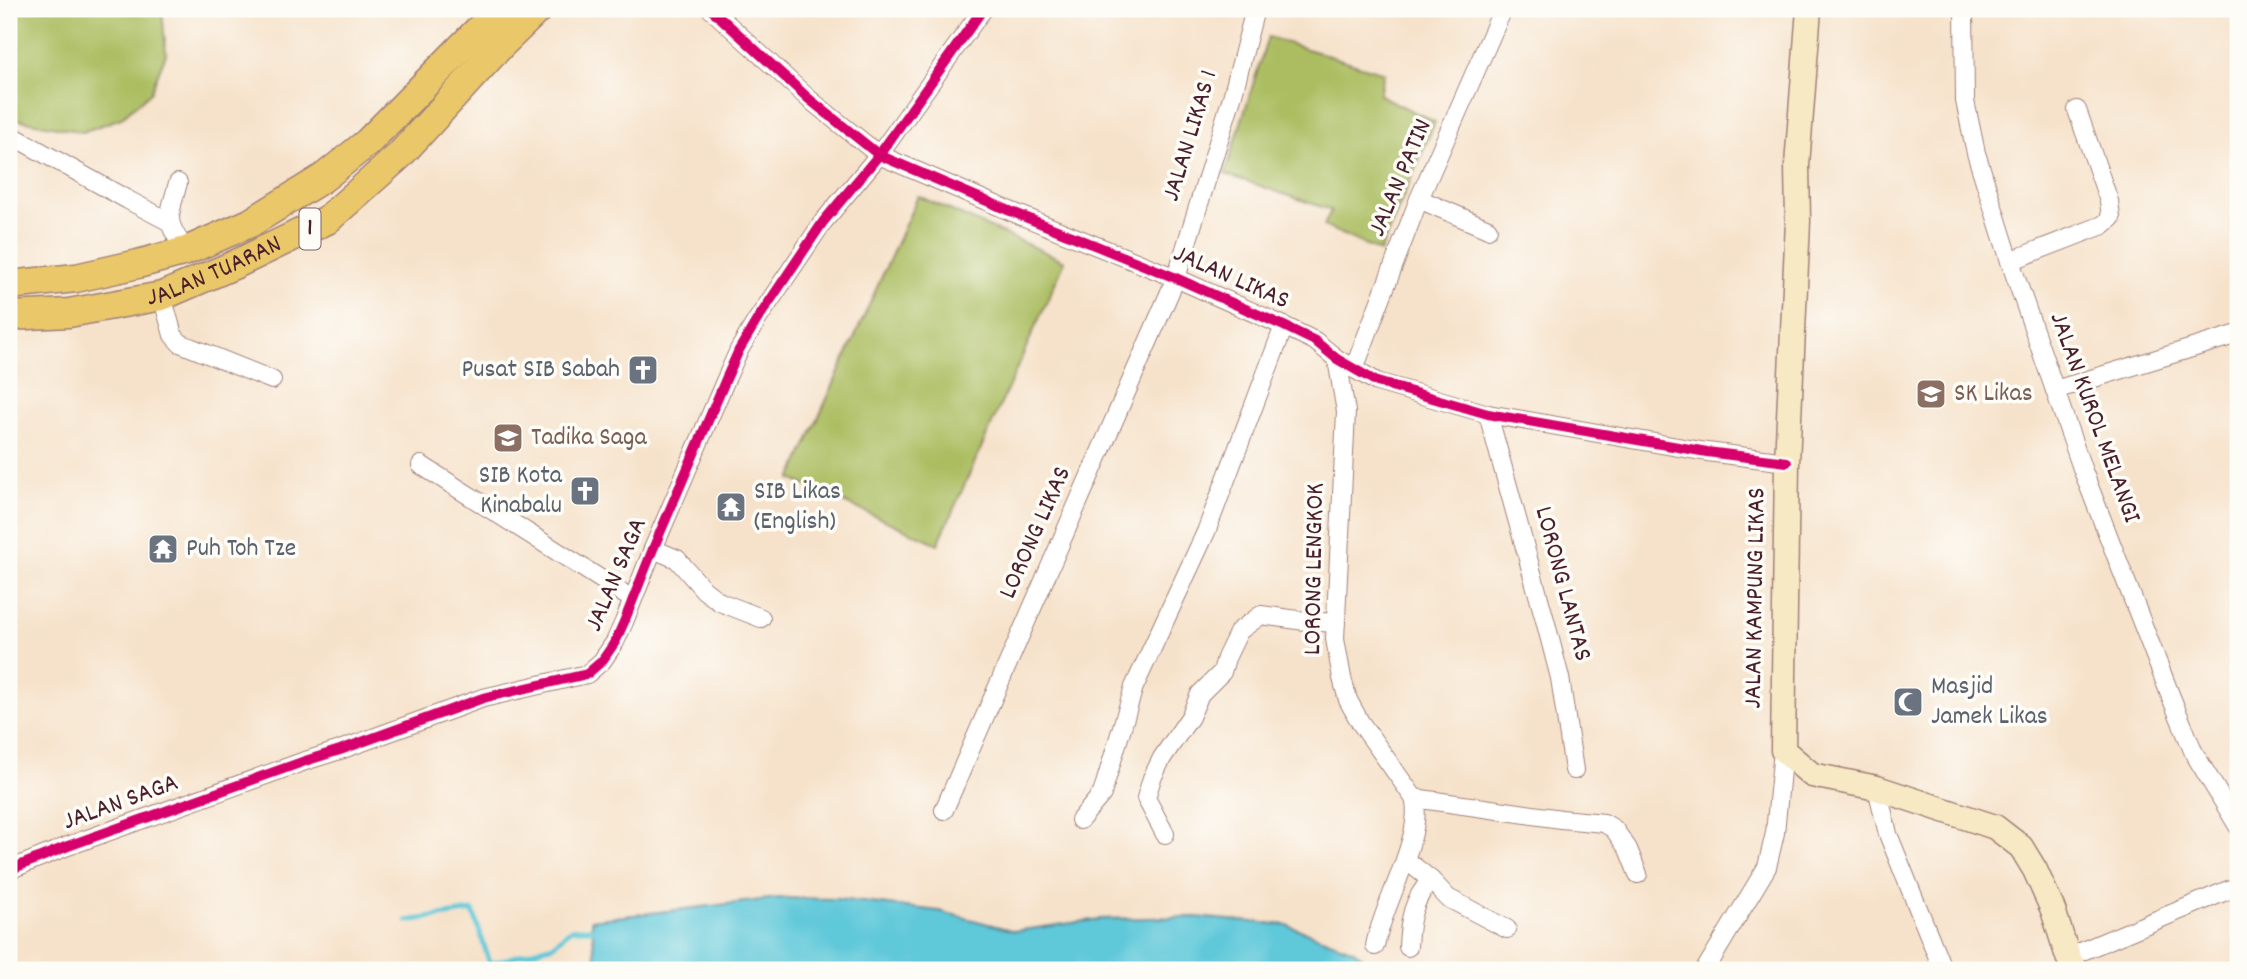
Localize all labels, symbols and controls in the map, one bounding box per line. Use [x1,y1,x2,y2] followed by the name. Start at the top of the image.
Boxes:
[1154,66,1228,206] street label: JALAN LIKAS 1
[1360,113,1442,243] street label: JALAN PATIN
[300,209,320,250] road number: 1
[144,226,288,317] street label: JALAN TUARAN
[1167,236,1295,320] street label: JALAN LIKAS
[2039,307,2149,529] street label: JALAN KUROL MELANGI
[461,352,620,389] place label: Pusat SIB Sabah
[626,353,660,387] church icon: Pusat SIB Sabah
[1954,376,2033,413] place label: SK Likas
[1914,377,1948,411] school or university icon: SK Likas
[531,420,647,457] place label: Tadika Saga
[491,421,525,455] school or university icon: Tadika Saga
[479,458,563,525] place label: SIB Kota Kinabalu
[990,461,1082,605] street label: LORONG LIKAS
[568,474,602,508] church icon: SIB Kota Kinabalu
[754,474,841,541] place label: SIB Likas (English)
[1295,482,1335,656] street label: LORONG LENGKOK
[1736,487,1776,709] street label: JALAN KAMPUNG LIKAS
[714,490,748,524] temple icon: SIB Likas (English)
[1524,503,1600,665] street label: LORONG LANTAS
[576,512,658,638] street label: JALAN SAGA
[186,531,296,568] place label: Puh Toh Tze
[146,532,180,566] temple icon: Puh Toh Tze
[1931,669,2048,736] place label: Masjid Jamek Likas
[1891,685,1925,719] mosque icon: Masjid Jamek Likas
[58,765,184,841] street label: JALAN SAGA

